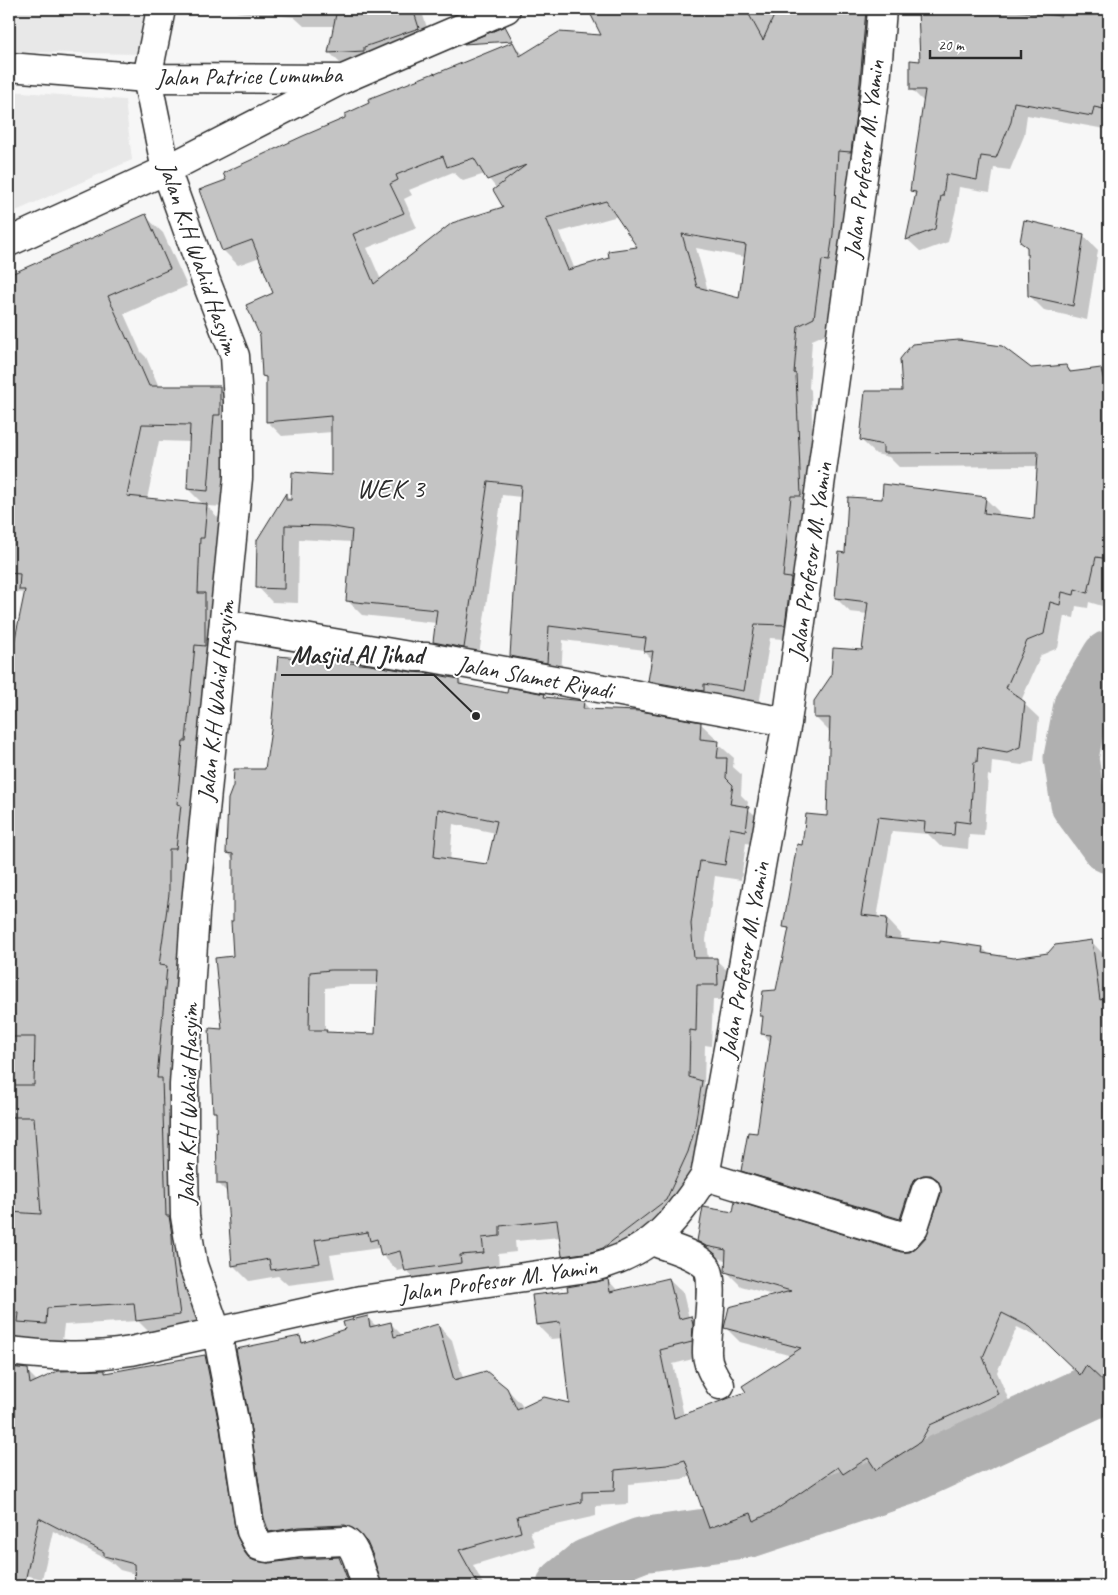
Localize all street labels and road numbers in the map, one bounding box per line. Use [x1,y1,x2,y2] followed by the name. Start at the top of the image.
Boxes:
[837,58,891,261] street label: Jalan Profesor M. Yamin
[155,59,344,93] street label: Jalan Patrice Lumumba
[152,157,246,359] street label: Jalan K.H Wahid Hasyim
[781,460,839,663] street label: Jalan Profesor M. Yamin
[190,598,242,804] street label: Jalan K.H Wahid Hasyim
[454,648,618,706] street label: Jalan Slamet Riyadi
[712,859,776,1062] street label: Jalan Profesor M. Yamin
[171,1002,205,1206] street label: Jalan K.H Wahid Hasyim
[396,1251,599,1309] street label: Jalan Profesor M. Yamin

